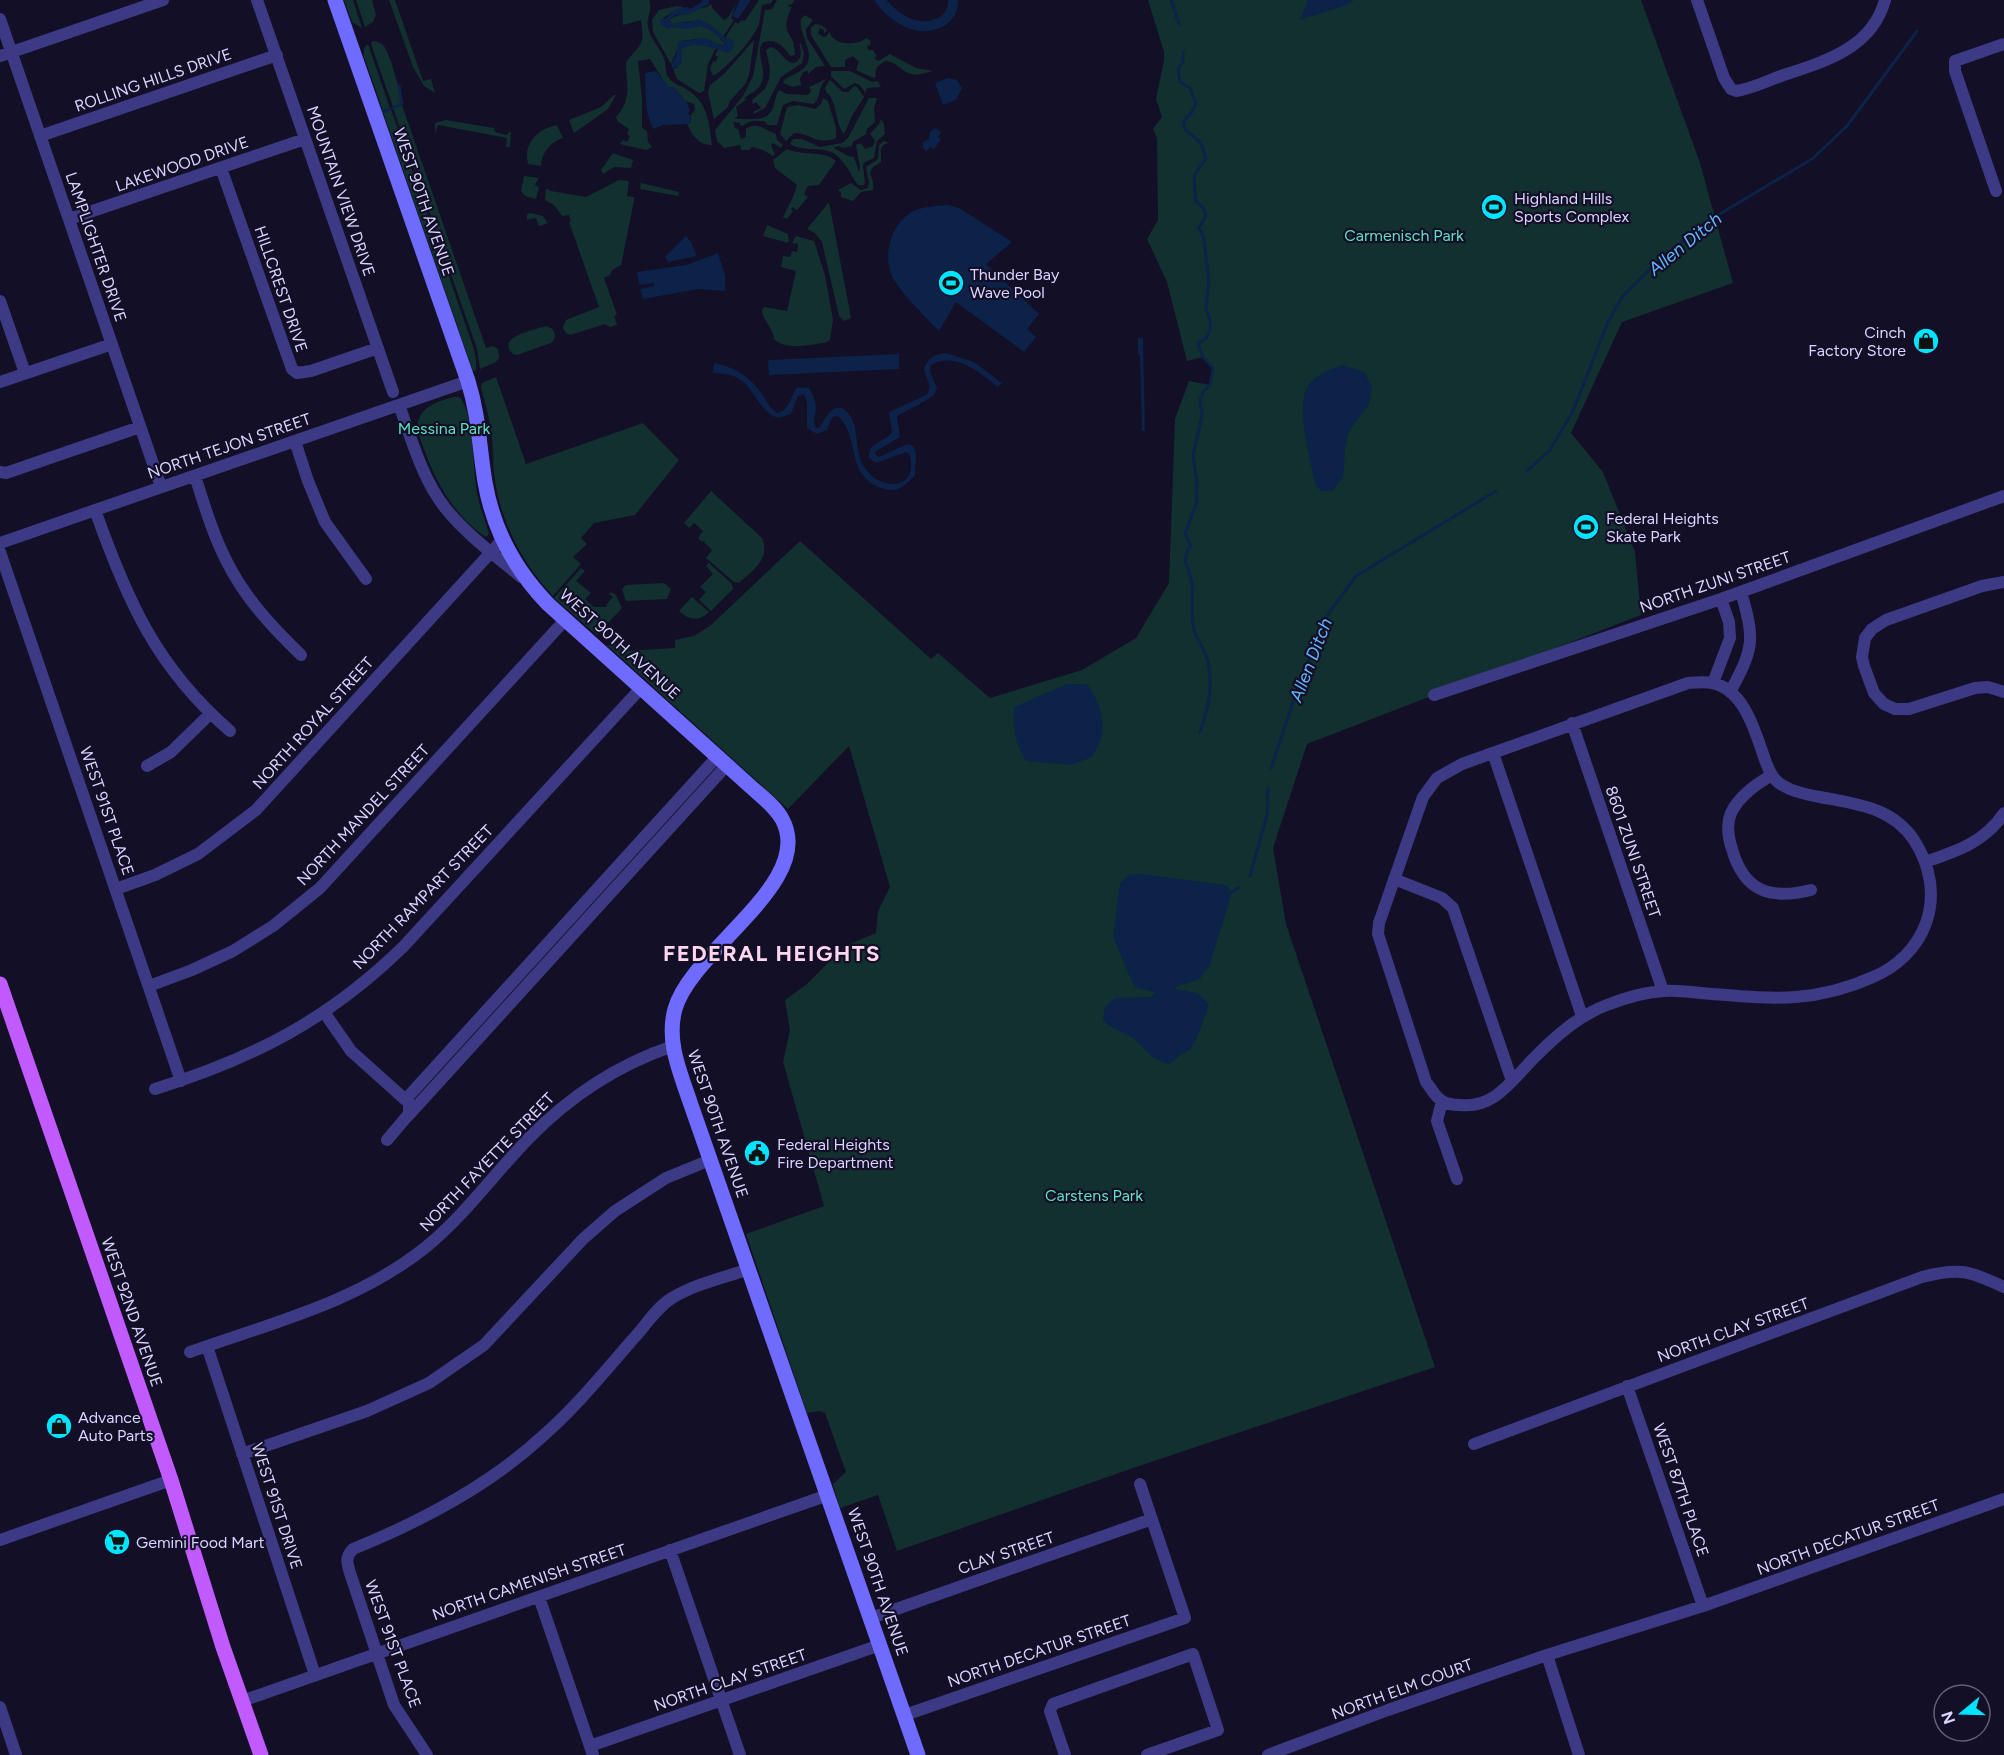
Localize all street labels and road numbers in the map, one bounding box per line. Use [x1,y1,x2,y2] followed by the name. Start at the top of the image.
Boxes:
[72,44,234,116] street label: ROLLING HILLS DRIVE
[303,103,379,279] street label: MOUNTAIN VIEW DRIVE
[390,125,458,279] street label: WEST 90TH AVENUE
[113,132,251,196] street label: LAKEWOOD DRIVE
[61,170,131,324] street label: LAMPLIGHTER DRIVE
[250,223,312,355] street label: HILLCREST DRIVE
[145,409,313,483] street label: NORTH TEJON STREET
[1637,547,1793,617] street label: NORTH ZUNI STREET
[556,585,684,703] street label: WEST 90TH AVENUE
[249,653,377,793] street label: NORTH ROYAL STREET
[293,741,433,889] street label: NORTH MANDEL STREET
[76,744,138,878] street label: WEST 91ST PLACE
[1601,783,1665,921] street label: 8601 ZUNI STREET
[349,821,497,973] street label: NORTH RAMPART STREET
[684,1047,752,1201] street label: WEST 90TH AVENUE
[416,1089,558,1235] street label: NORTH FAYETTE STREET
[98,1235,166,1389] street label: WEST 92ND AVENUE
[1655,1294,1812,1366] street label: NORTH CLAY STREET
[1649,1421,1713,1559] street label: WEST 87TH PLACE
[248,1440,306,1572] street label: WEST 91ST DRIVE
[1754,1495,1942,1579] street label: NORTH DECATUR STREET
[844,1505,912,1659] street label: WEST 90TH AVENUE
[955,1528,1057,1578] street label: CLAY STREET
[430,1540,629,1624] street label: NORTH CAMENISH STREET
[361,1577,425,1711] street label: WEST 91ST PLACE
[945,1611,1133,1691] street label: NORTH DECATUR STREET
[651,1645,809,1715] street label: NORTH CLAY STREET
[1329,1655,1475,1723] street label: NORTH ELM COURT

